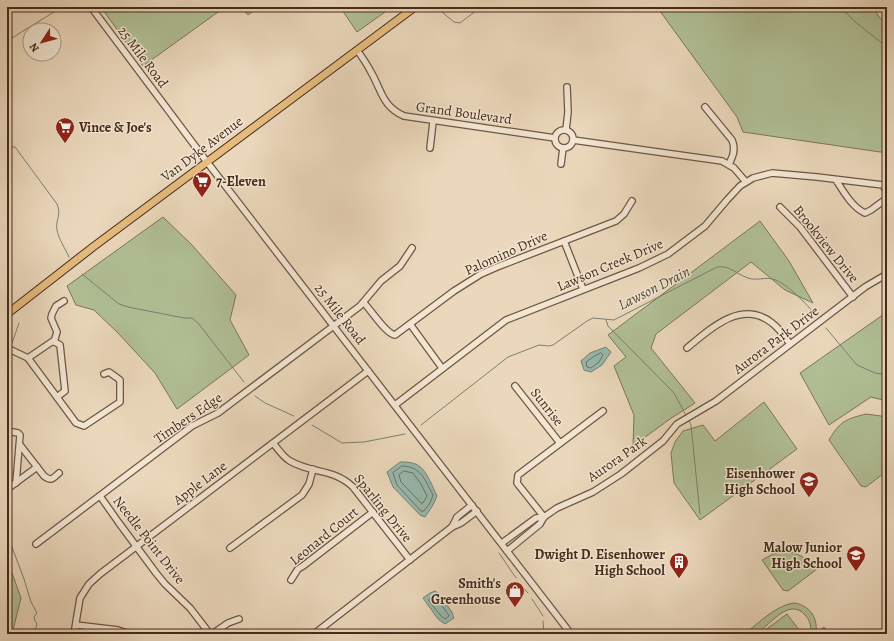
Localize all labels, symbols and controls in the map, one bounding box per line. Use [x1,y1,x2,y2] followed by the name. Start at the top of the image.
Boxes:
[22,22,62,62] north arrow
[114,22,173,92] street label: 25 Mile Road
[26,40,43,55] text: N
[415,97,514,129] street label: Grand Boulevard
[156,112,247,187] street label: Van Dyke Avenue
[54,116,76,144] supermarket icon: Vince & Joe's
[78,118,152,137] place label: Vince & Joe's
[191,170,213,198] supermarket icon: 7-Eleven
[216,172,266,191] place label: 7-Eleven
[789,201,863,287] street label: Brookview Drive
[462,226,550,280] street label: Palomino Drive
[554,234,666,296] street label: Lawson Creek Drive
[615,261,693,315] water label: Lawson Drain
[310,279,370,349] street label: 25 Mile Road
[728,302,823,379] street label: Aurora Park Drive
[526,384,568,430] street label: Sunrise
[150,388,226,448] street label: Timbers Edge
[583,432,651,487] street label: Aurora Park
[168,457,231,510] street label: Apple Lane
[724,464,795,499] place label: Eisenhower High School
[350,470,416,546] street label: Sparling Drive
[798,470,820,498] school or university icon: Eisenhower High School
[109,492,189,588] street label: Needle Point Drive
[286,502,363,570] street label: Leonard Court
[763,538,842,573] place label: Malow Junior High School
[845,544,867,572] school or university icon: Malow Junior High School
[535,545,665,580] place label: Dwight D. Eisenhower High School
[668,551,690,579] building icon: Dwight D. Eisenhower High School
[431,574,502,609] place label: Smith's Greenhouse
[504,580,526,608] shop icon: Smith's Greenhouse

